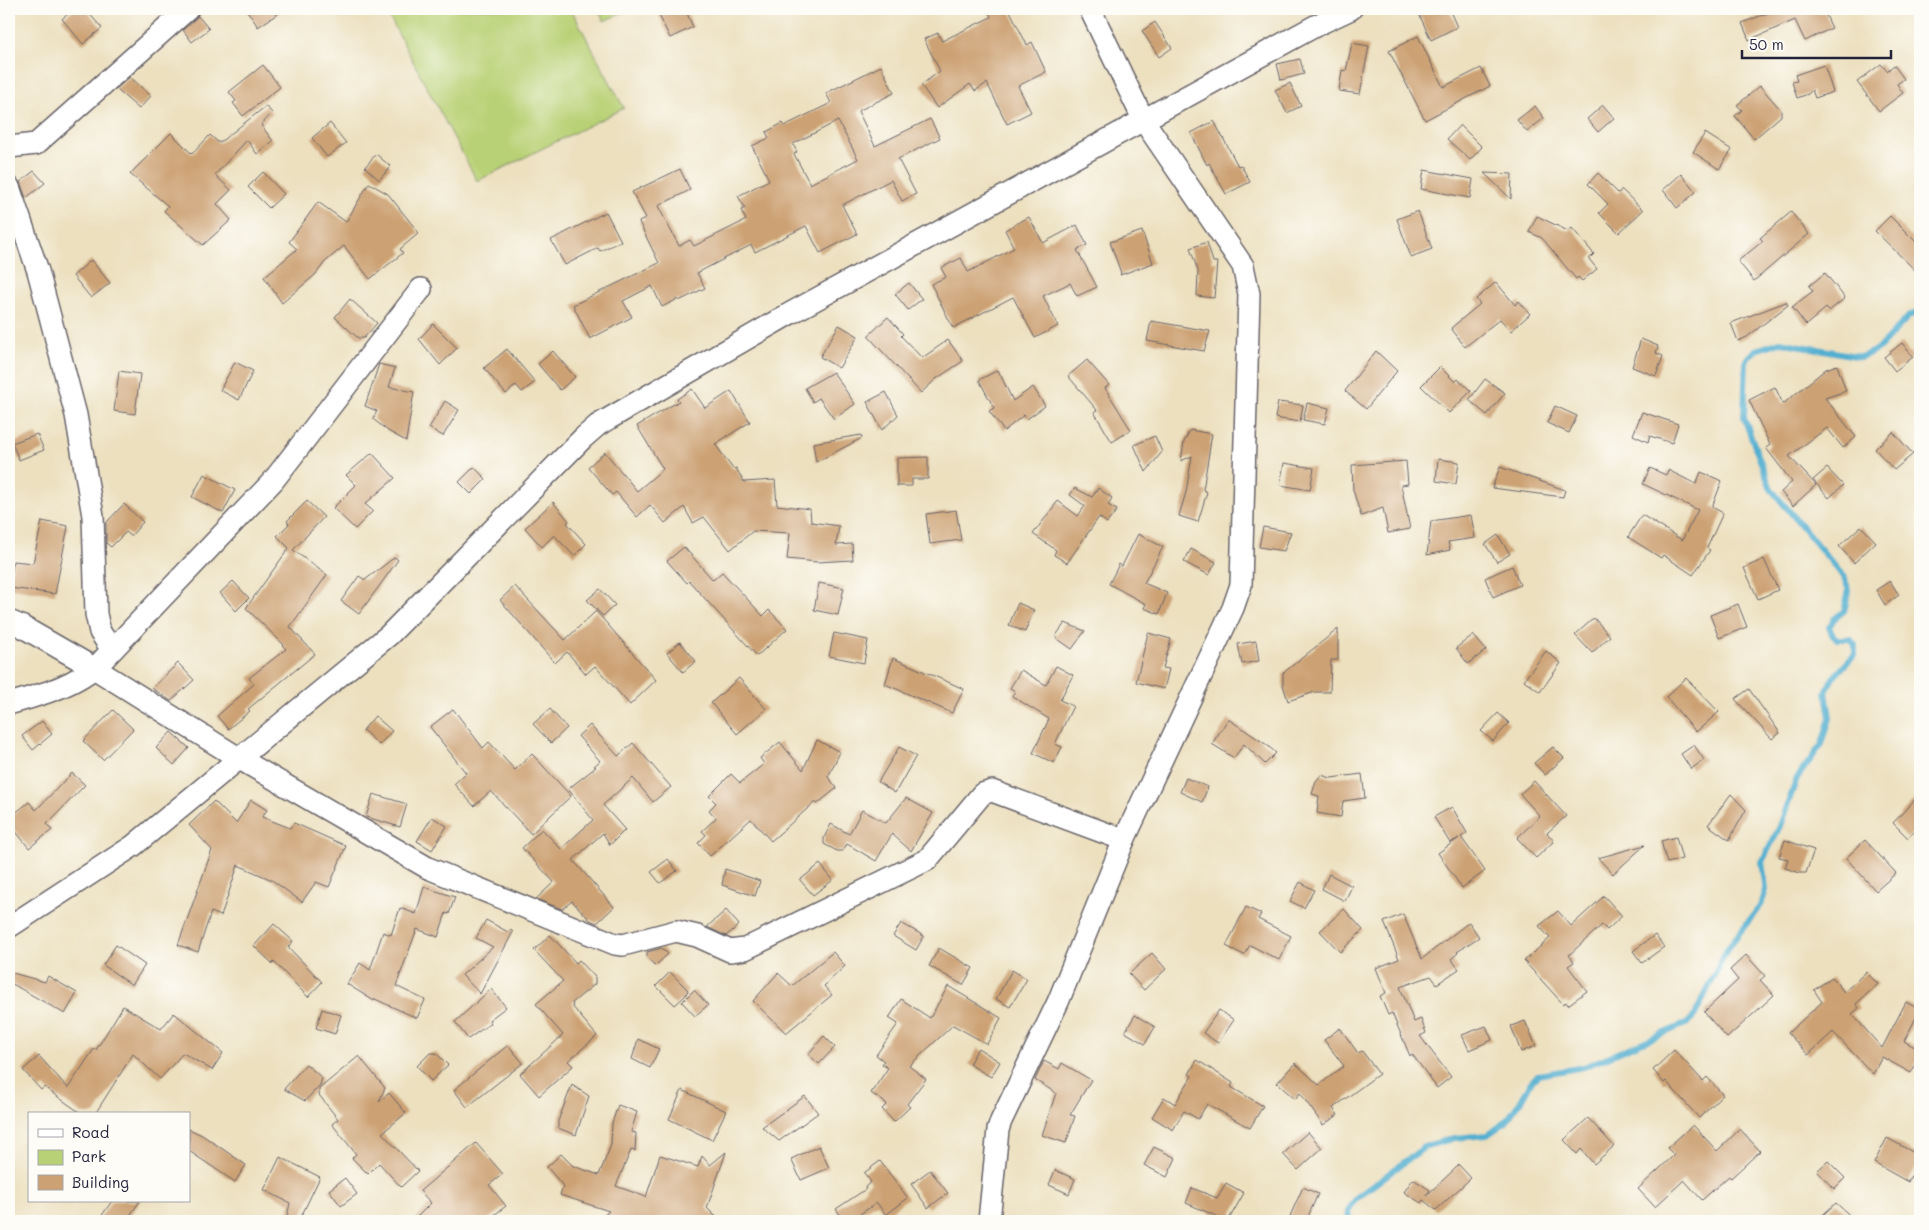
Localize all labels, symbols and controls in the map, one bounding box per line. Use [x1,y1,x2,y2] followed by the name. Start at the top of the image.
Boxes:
[1742,28,1890,60] scale bar
[1749,34,1784,54] text: 50 m
[28,1112,190,1202] legend
[72,1122,109,1142] text: Road
[72,1146,106,1166] text: Park
[72,1172,129,1192] text: Building

